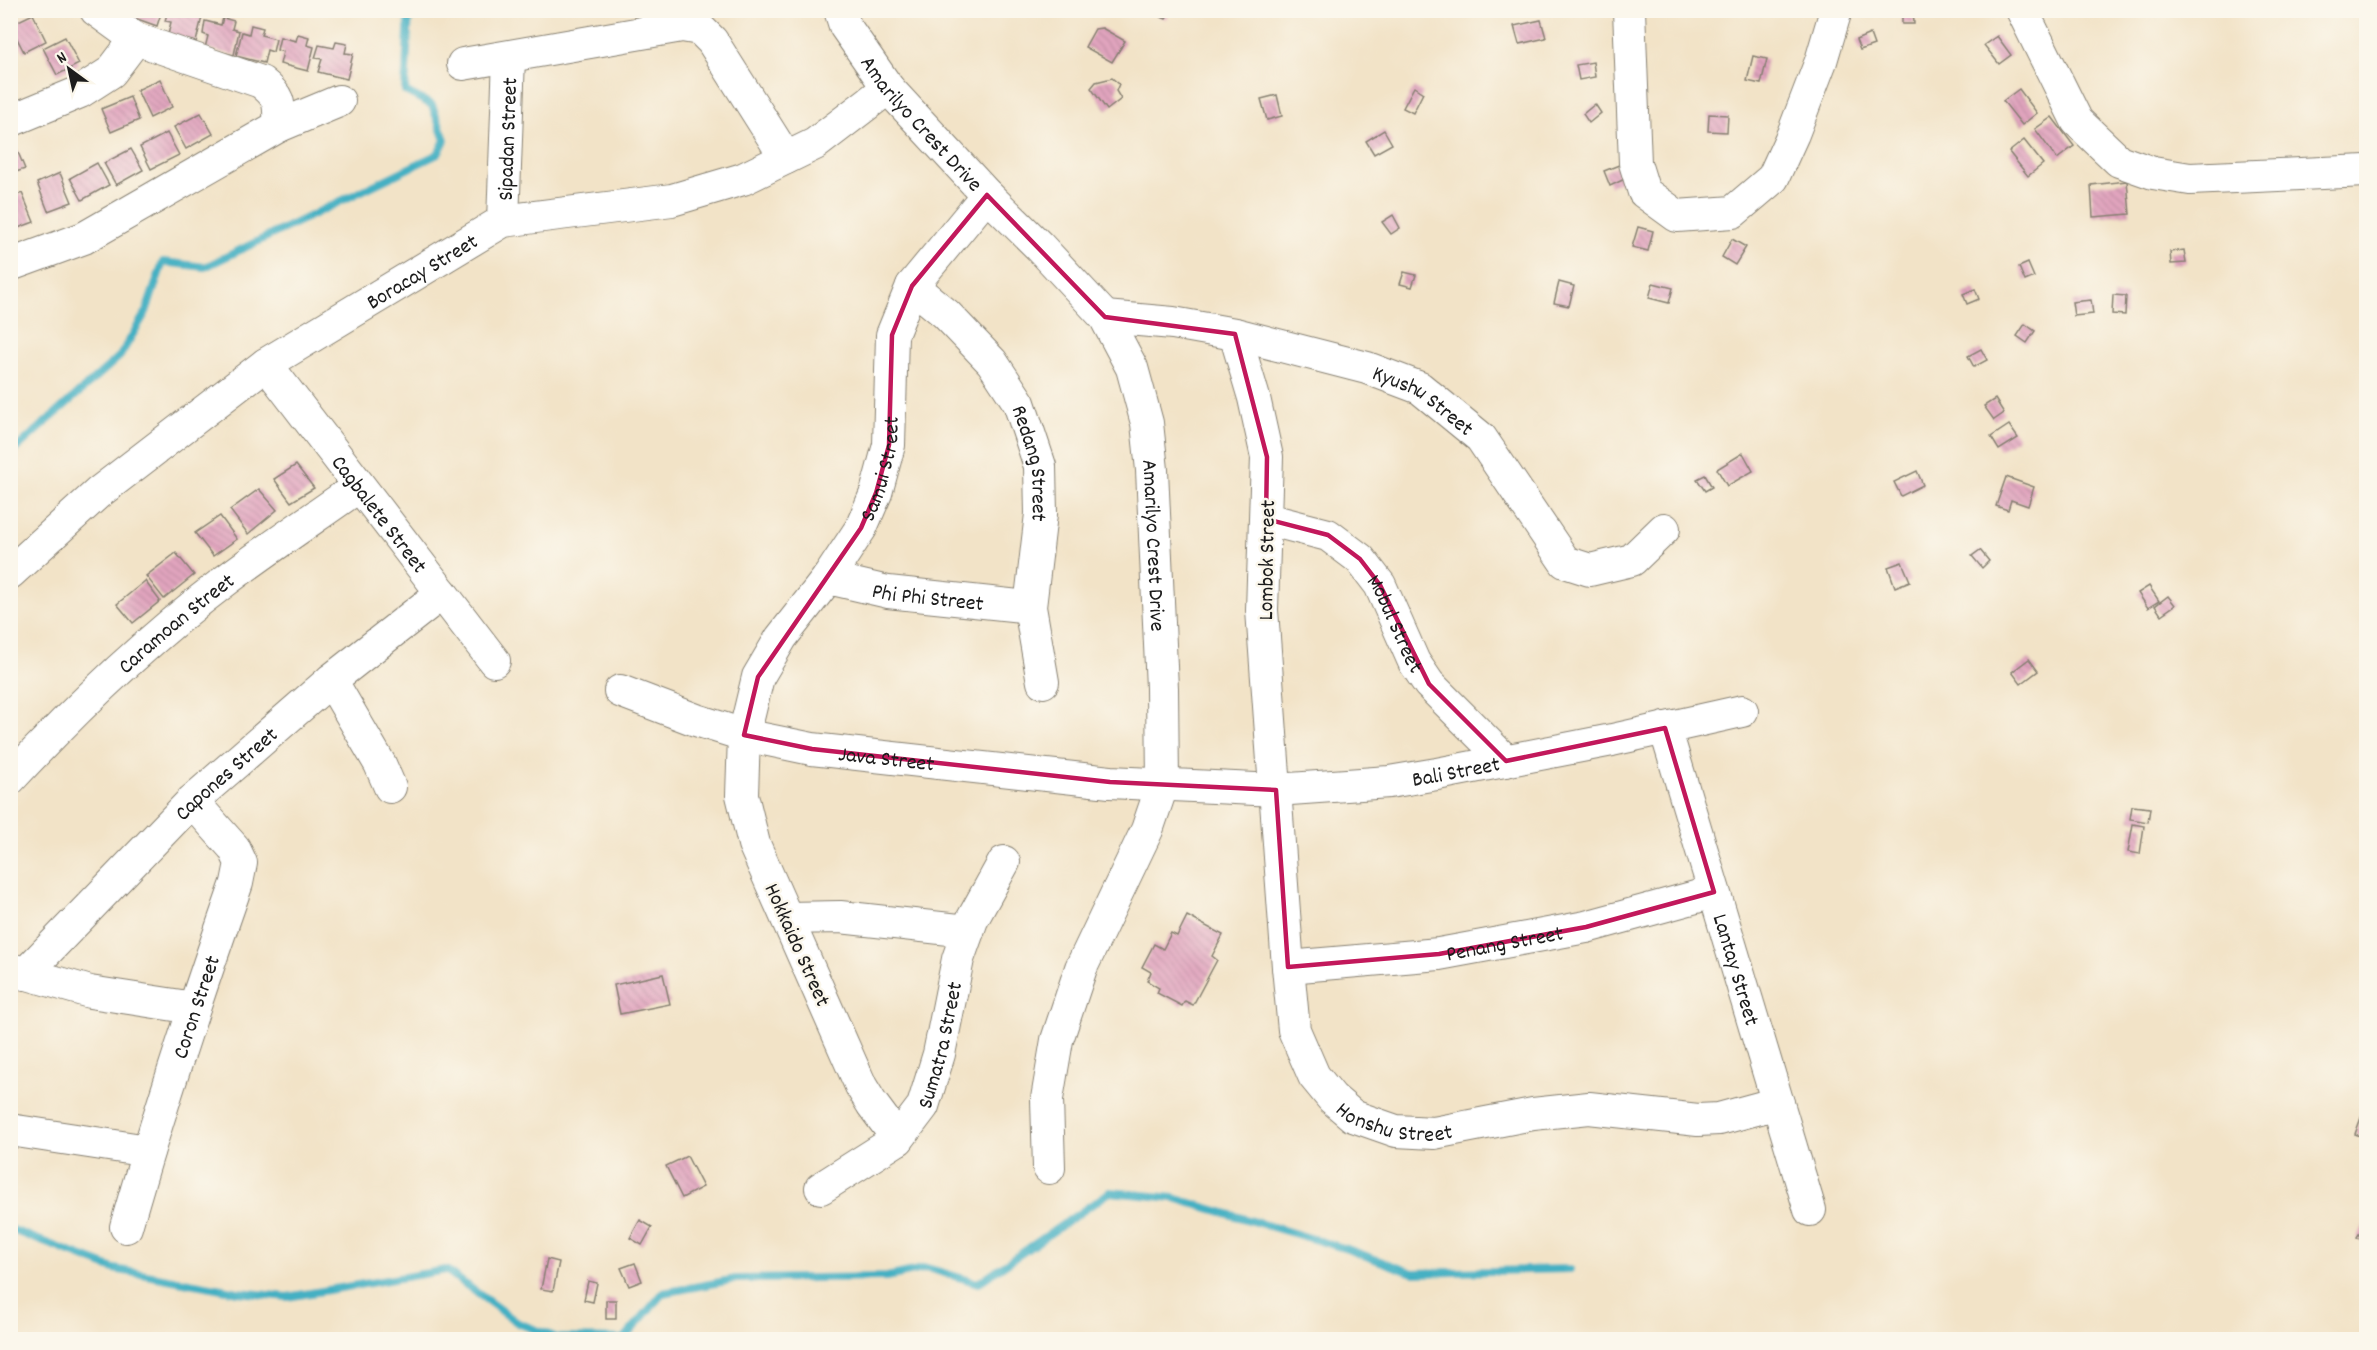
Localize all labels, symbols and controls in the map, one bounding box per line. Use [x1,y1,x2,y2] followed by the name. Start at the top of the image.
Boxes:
[39,39,99,99] north arrow
[53,47,72,70] text: N
[851,50,988,200] street label: Amarilyo Crest Drive
[492,77,527,202] street label: Sipadan Street
[361,228,485,319] street label: Boracay Street
[1367,359,1479,445] street label: Kyushu Street
[1002,402,1053,523] street label: Redang Street
[854,416,909,527] street label: Samui Street
[322,449,433,581] street label: Cagbalete Street
[1132,458,1171,632] street label: Amarilyo Crest Drive
[1252,499,1285,621] street label: Lombok Street
[112,567,242,683] street label: Caramoan Street
[1358,568,1429,681] street label: Mobul Street
[869,577,985,621] street label: Phi Phi Street
[169,721,286,829] street label: Capones Street
[836,740,936,781] street label: Java Street
[1410,750,1503,797] street label: Bali Street
[755,879,837,1012] street label: Hokkaido Street
[1703,911,1766,1030] street label: Lantay Street
[1444,919,1566,971] street label: Penang Street
[166,952,230,1063] street label: Coron Street
[911,979,972,1113] street label: Sumatra Street
[1328,1096,1455,1152] street label: Honshu Street

